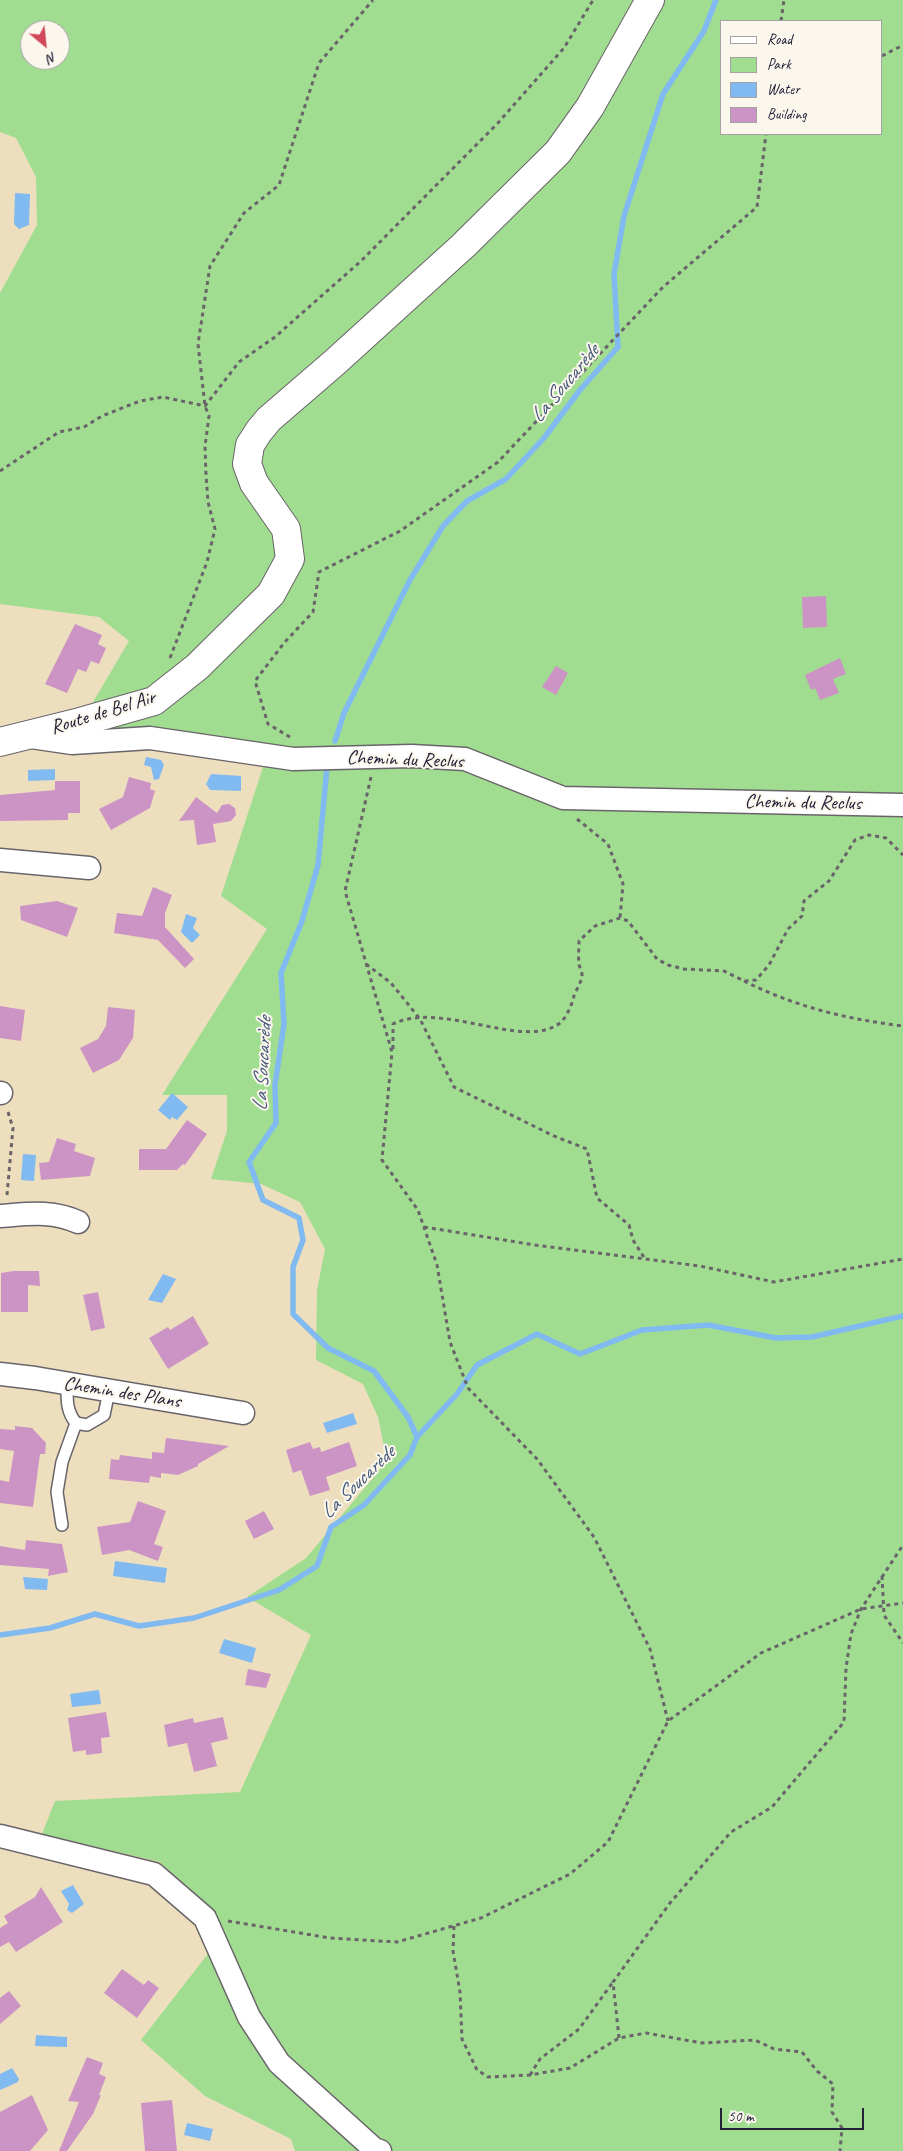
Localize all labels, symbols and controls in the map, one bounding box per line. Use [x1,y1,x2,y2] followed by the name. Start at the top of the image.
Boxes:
[20,20,70,70] north arrow
[720,20,883,135] legend
[767,30,792,49] text: Road
[44,48,60,67] text: N
[767,55,791,74] text: Park
[767,80,800,99] text: Water
[767,105,806,124] text: Building
[525,340,605,428] water label: La Soucarède
[48,686,158,740] street label: Route de Bel Air
[346,746,464,774] street label: Chemin du Reclus
[744,790,862,816] street label: Chemin du Reclus
[248,1016,278,1112] water label: La Soucarède
[62,1372,182,1414] street label: Chemin des Plans
[315,1441,401,1525] water label: La Soucarède
[723,2098,867,2130] scale bar
[728,2107,754,2126] text: 50 m

